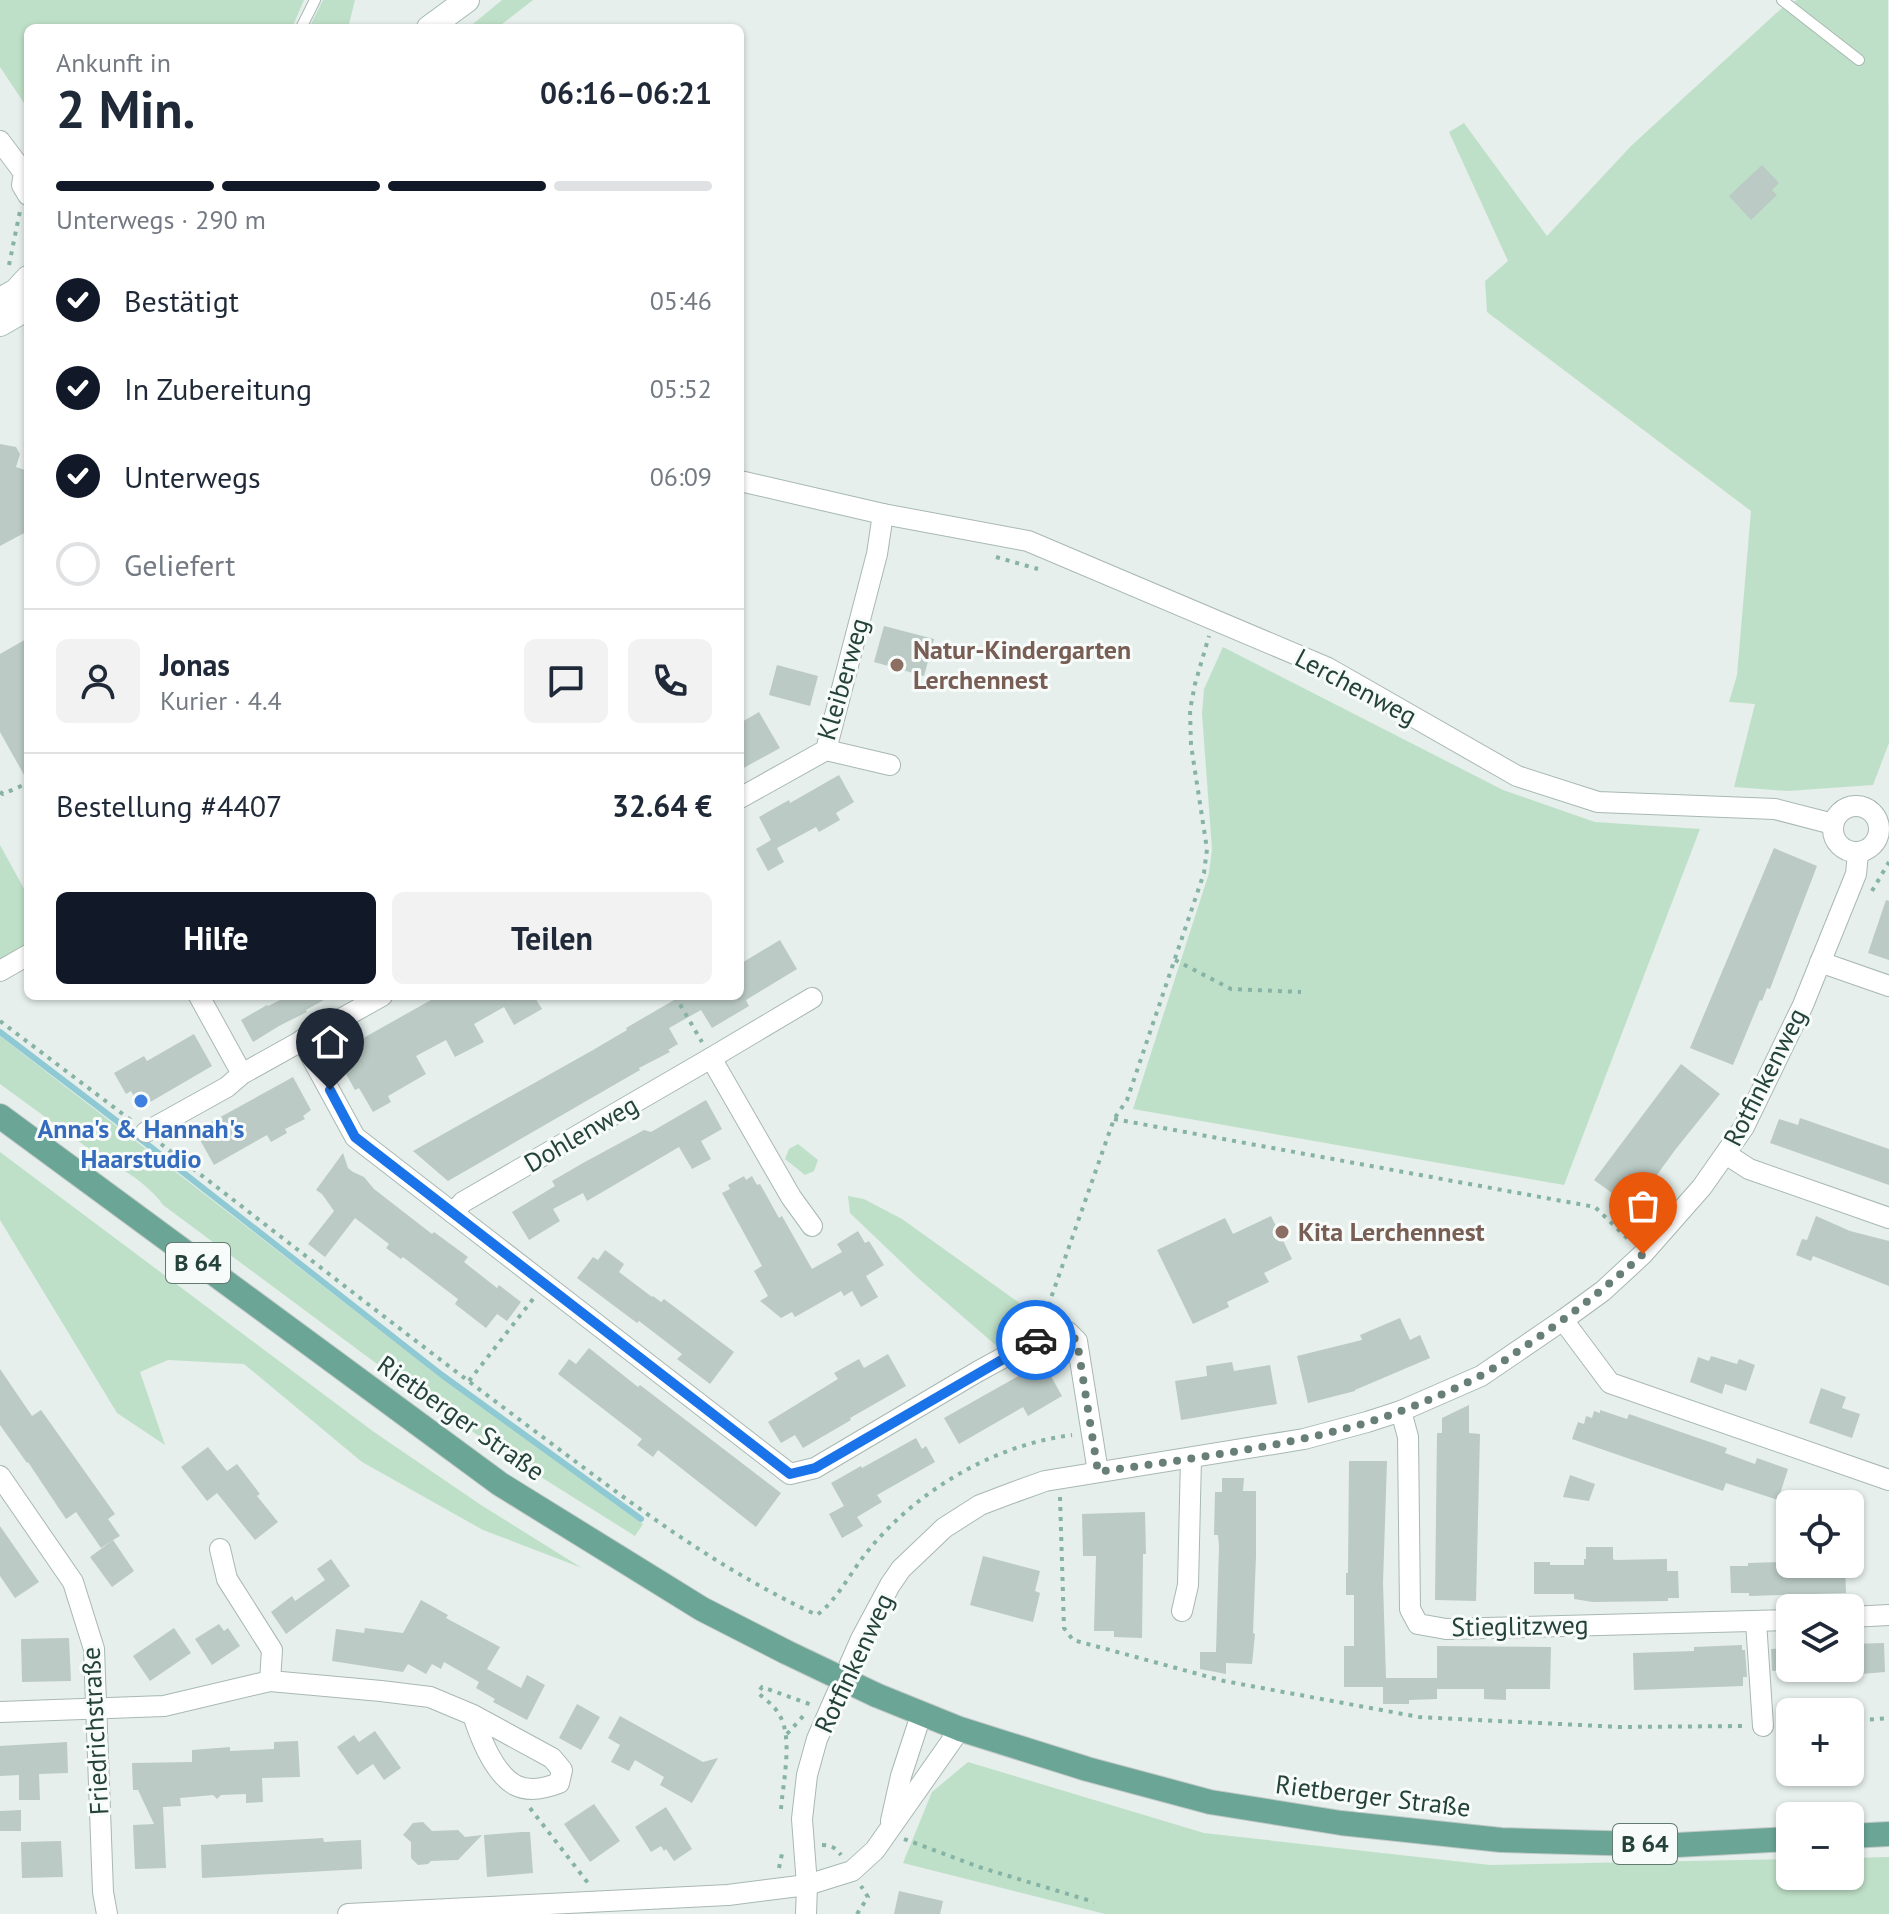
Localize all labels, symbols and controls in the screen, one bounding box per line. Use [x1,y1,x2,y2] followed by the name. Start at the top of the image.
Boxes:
[56,46,171,79] text: Ankunft in
[540,73,712,112] text: 06:16–06:21
[56,75,195,142] text: 2 Min.
[56,203,266,236] text: Unterwegs · 290 m
[56,278,100,322] icon: check
[124,281,239,320] text: Bestätigt
[650,284,712,317] text: 05:46
[56,366,100,410] icon: check
[124,369,312,408] text: In Zubereitung
[650,372,712,405] text: 05:52
[56,454,100,498] icon: check
[124,457,261,496] text: Unterwegs
[650,460,712,493] text: 06:09
[124,545,235,584] text: Geliefert
[809,614,876,744] street label: Kleiberweg
[913,633,1131,696] place label: Natur-Kindergarten Lerchennest
[56,639,140,723] button: person
[524,639,608,723] button: chat
[628,639,712,723] button: phone
[1290,641,1423,732] street label: Lerchenweg
[160,645,230,684] text: Jonas
[888,656,906,674] marker: Natur-Kindergarten Lerchennest
[160,684,282,717] text: Kurier · 4.4
[56,786,282,825] text: Bestellung #4407
[612,786,712,825] text: 32.64 €
[56,892,376,984] button: Hilfe
[392,892,712,984] button: Teilen
[1716,1002,1813,1151] street label: Rotfinkenweg
[296,1008,364,1090] pin
[308,1020,352,1064] icon: home
[518,1088,644,1179] street label: Dohlenweg
[132,1092,150,1110] marker: Anna's & Hannah's Haarstudio
[38,1112,244,1175] place label: Anna's & Hannah's Haarstudio
[1609,1172,1677,1254] pin
[1621,1184,1665,1228] icon: bag
[1298,1215,1485,1248] place label: Kita Lerchennest
[1273,1223,1291,1241] marker: Kita Lerchennest
[166,1243,230,1283] road number: B 64
[996,1300,1076,1380] courier
[1014,1318,1058,1362] icon: car
[371,1348,551,1487] street label: Rietberger Straße
[1776,1490,1864,1890] map controls
[1776,1490,1864,1578] button: locate
[807,1588,900,1738] street label: Rotfinkenweg
[1776,1594,1864,1682] button: layers
[1451,1608,1589,1643] street label: Stieglitzweg
[74,1646,115,1816] street label: Friedrichstraße
[1776,1698,1864,1786] button: +
[1274,1767,1473,1824] street label: Rietberger Straße
[1776,1802,1864,1890] button: −
[1613,1824,1677,1864] road number: B 64

